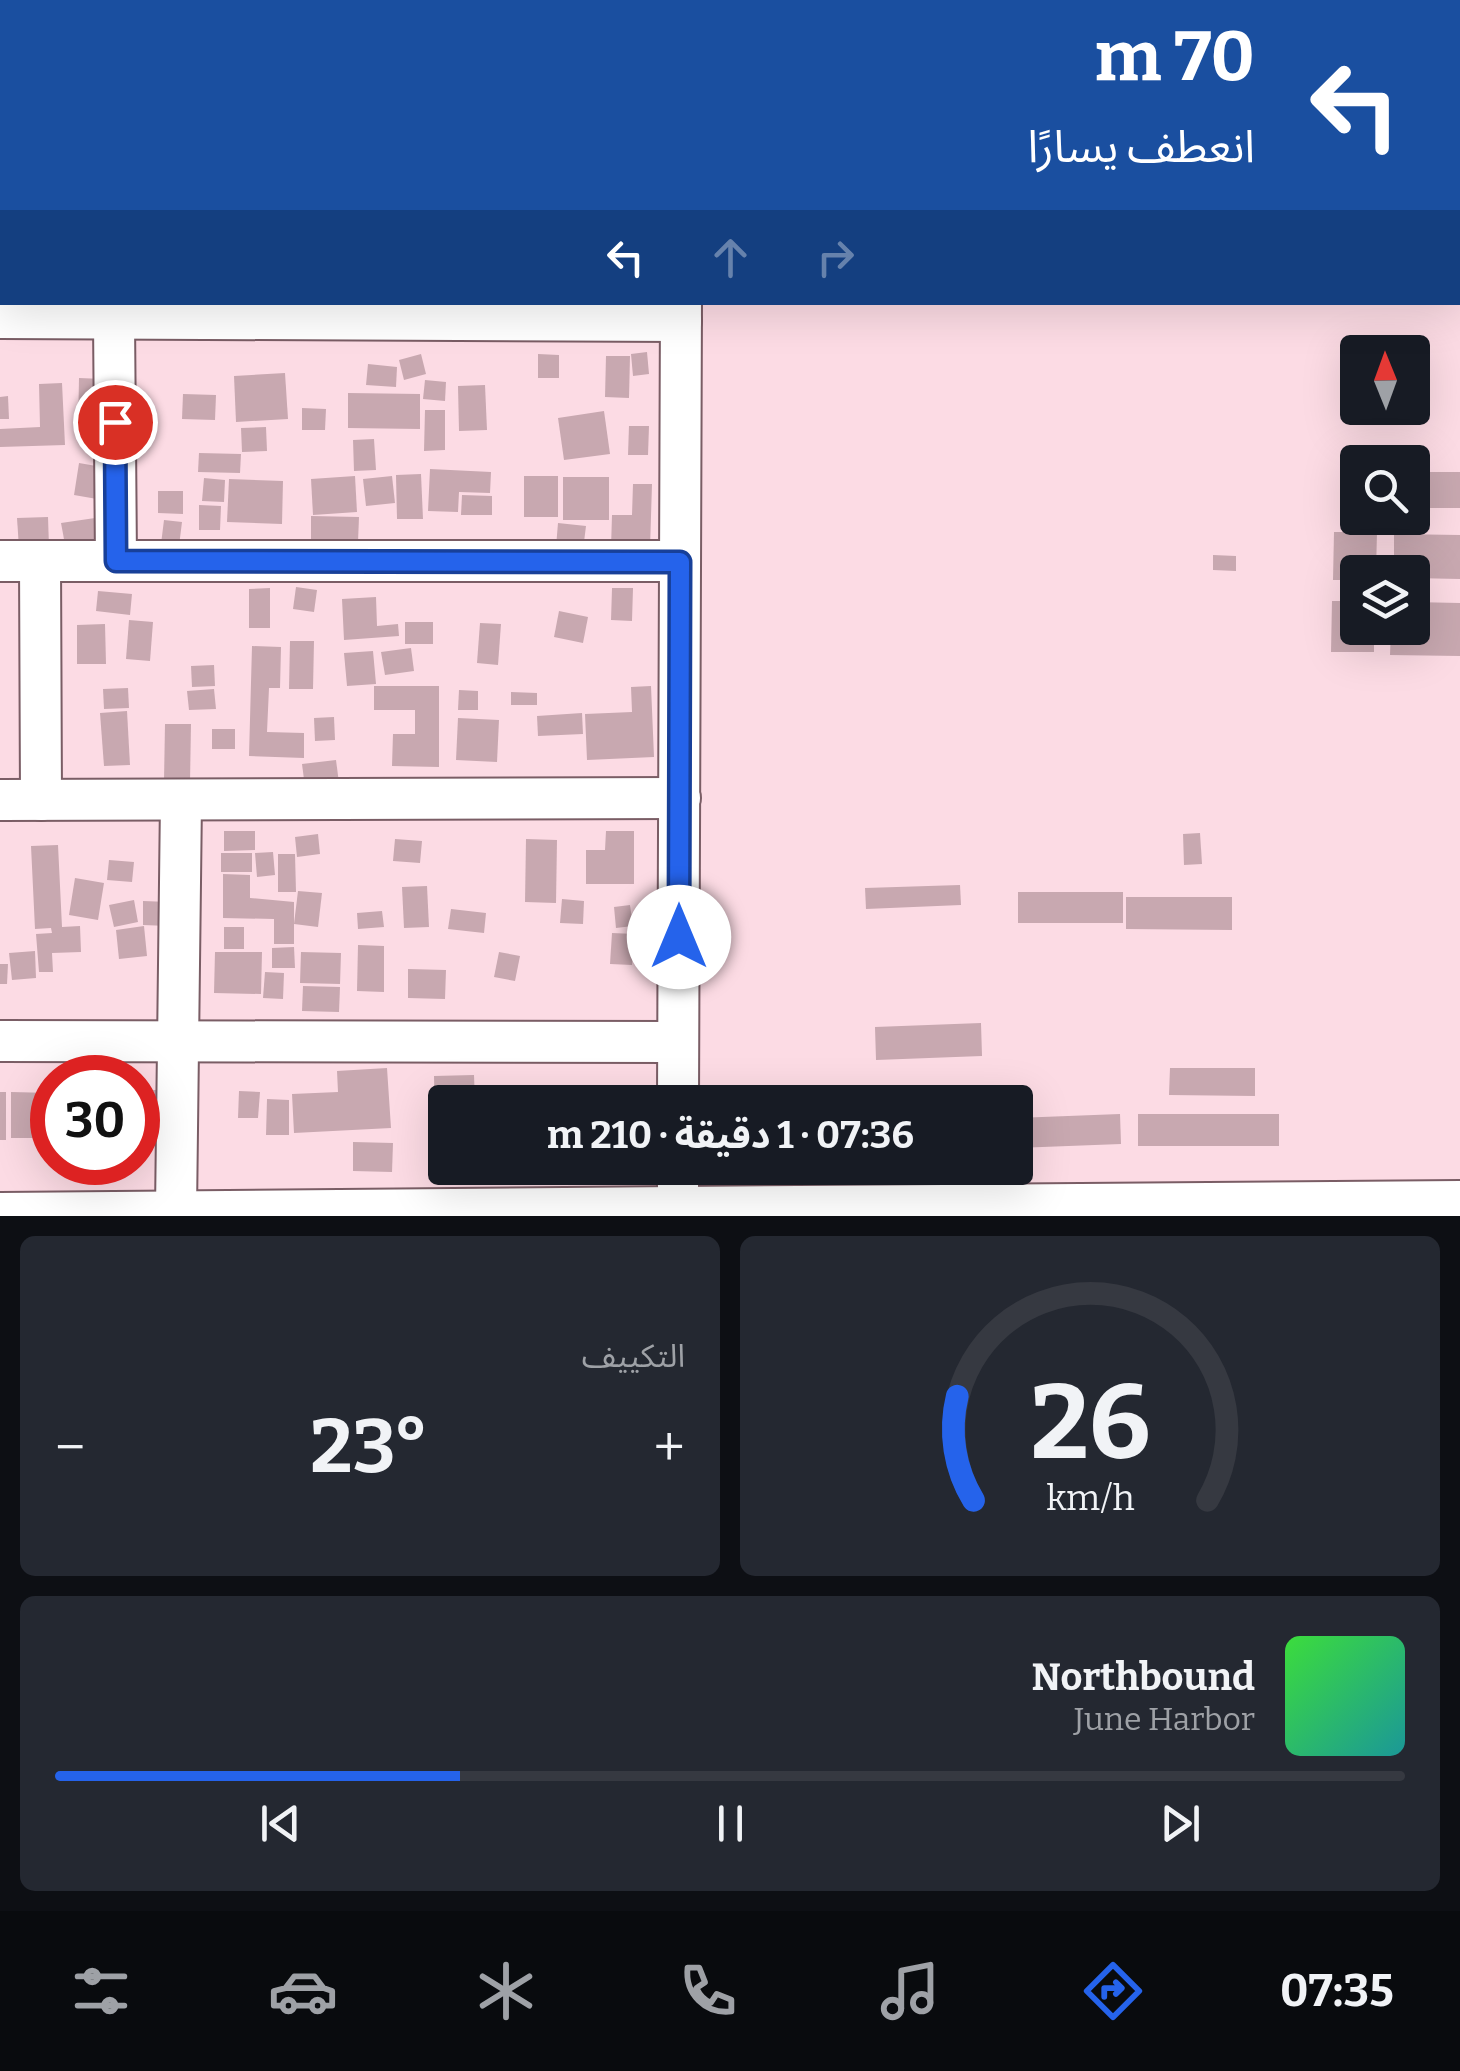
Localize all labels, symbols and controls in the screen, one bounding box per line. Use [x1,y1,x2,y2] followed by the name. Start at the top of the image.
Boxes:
[1095,15,1255,99] text: 70 m
[1290,40,1420,170] icon: left
[1027,120,1255,174] text: انعطف يسارًا
[598,230,653,285] icon: left
[703,230,758,285] icon: ahead
[808,230,863,285] icon: right
[1340,335,1430,425] north arrow
[1340,335,1430,645] map controls
[73,380,158,465] pin
[88,395,143,450] icon: arrive
[1340,445,1430,535] button: search
[1340,555,1430,645] button: layers
[627,885,731,989] position arrow
[30,1055,160,1185] speed limit sign: 30
[547,1112,914,1158] text: 07:36 · 1 دقيقة · 210 m
[582,1337,685,1375] text: التكييف
[1030,1361,1150,1486] text: 26
[310,1402,429,1492] text: 23°
[55,1415,85,1481] text: −
[654,1415,685,1481] text: +
[1046,1477,1134,1519] text: km/h
[1032,1654,1255,1700] text: Northbound
[1074,1700,1255,1738] text: June Harbor
[253,1796,308,1851] icon: previous
[703,1796,758,1851] icon: pause
[1153,1796,1208,1851] icon: next
[66,1956,136,2026] icon: filters
[268,1956,338,2026] icon: car
[471,1956,541,2026] icon: climate
[673,1956,743,2026] icon: phone
[875,1956,945,2026] icon: music
[1078,1956,1148,2026] icon: directions
[1280,1964,1394,2018] text: 07:35

